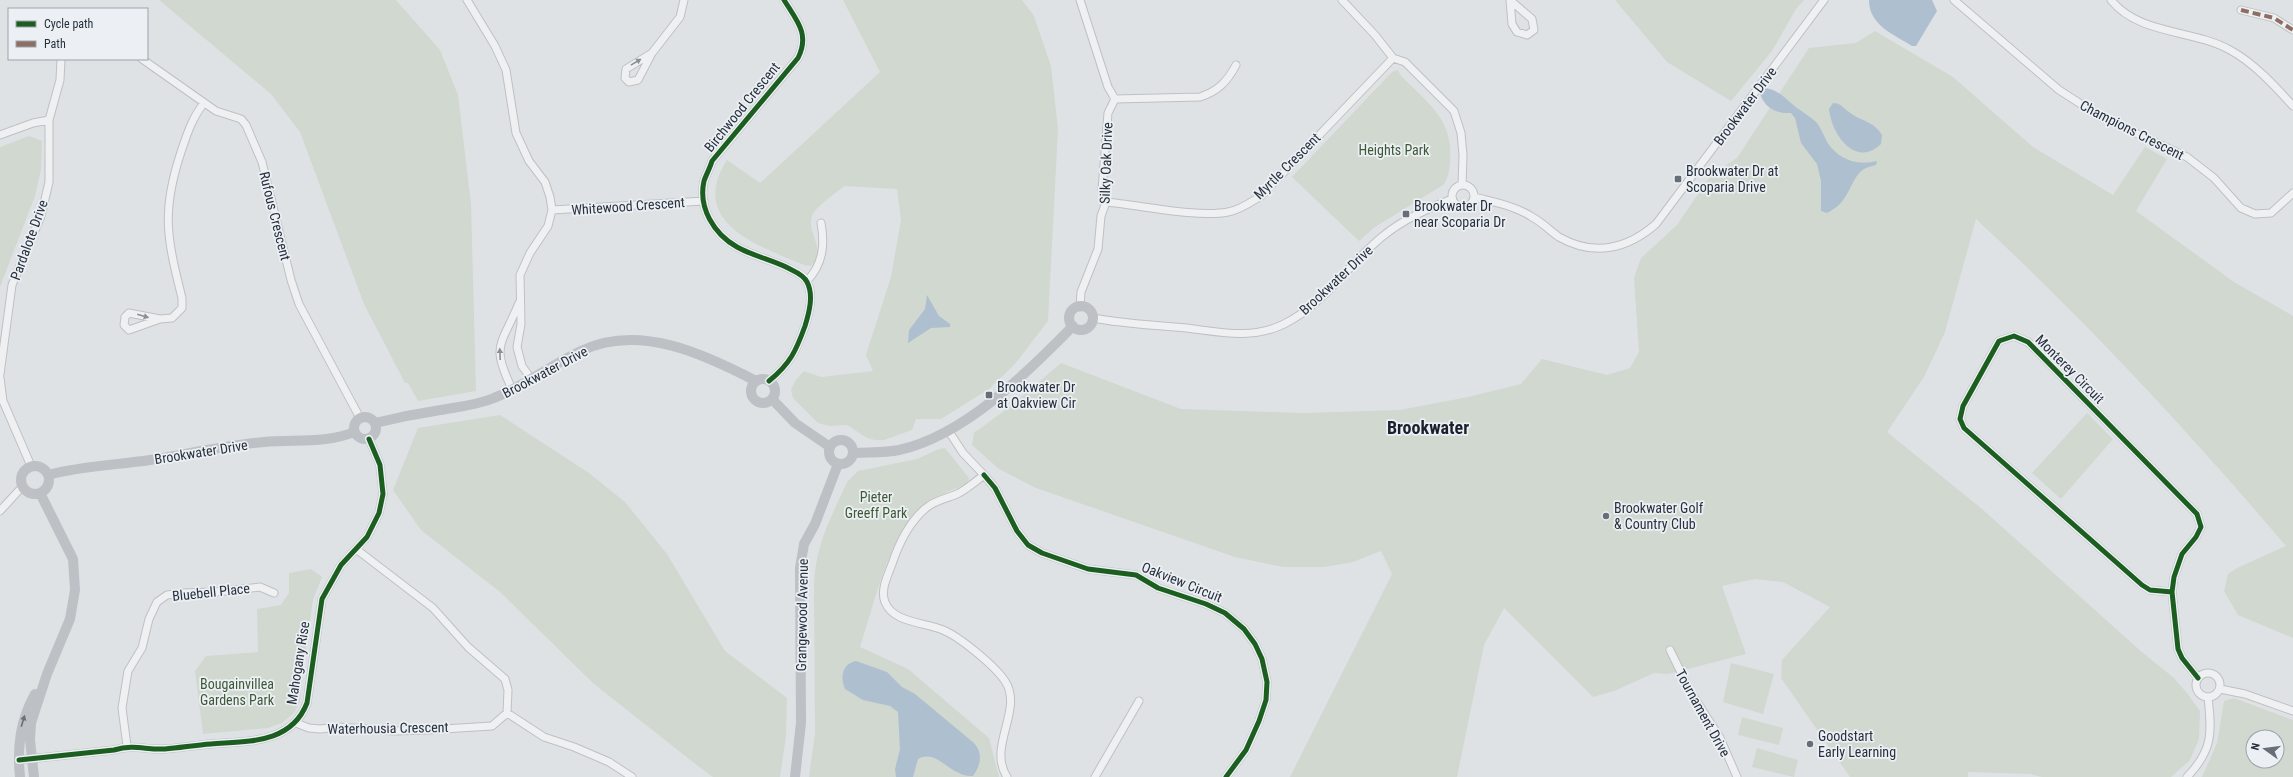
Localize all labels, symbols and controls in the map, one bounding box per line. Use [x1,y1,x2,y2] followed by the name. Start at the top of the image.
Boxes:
[8,8,148,60] legend
[44,17,94,31] text: Cycle path
[44,37,66,51] text: Path
[630,58,642,65] one-way arrow
[701,59,783,155] street label: Birchwood Crescent
[1710,63,1780,148] street label: Brookwater Drive
[2077,97,2187,163] street label: Champions Crescent
[1097,122,1115,204] street label: Silky Oak Drive
[1251,130,1323,202] street label: Myrtle Crescent
[1359,142,1430,158] park label: Heights Park
[1686,163,1778,195] place label: Brookwater Dr at Scoparia Drive
[256,170,294,262] street label: Rufous Crescent
[1673,174,1683,184] marker: Brookwater Dr at Scoparia Drive
[571,194,685,218] street label: Whitewood Crescent
[7,197,51,282] street label: Pardalote Drive
[1414,198,1506,230] place label: Brookwater Dr near Scoparia Dr
[1401,209,1411,219] marker: Brookwater Dr near Scoparia Dr
[1296,242,1376,318] street label: Brookwater Drive
[136,313,149,319] one-way arrow
[2032,331,2108,407] street label: Monterey Circuit
[500,343,591,401] street label: Brookwater Drive
[496,348,503,360] one-way arrow
[997,379,1076,411] place label: Brookwater Dr at Oakview Cir
[984,390,994,400] marker: Brookwater Dr at Oakview Cir
[1387,417,1469,438] district label: Brookwater
[153,437,249,467] street label: Brookwater Drive
[845,489,908,521] park label: Pieter Greeff Park
[1614,500,1704,532] place label: Brookwater Golf & Country Club
[1601,511,1611,521] marker: Brookwater Golf & Country Club
[793,558,811,672] street label: Grangewood Avenue
[1139,559,1225,605] street label: Oakview Circuit
[171,580,251,604] street label: Bluebell Place
[284,620,313,706] street label: Mahogany Rise
[1672,667,1734,760] street label: Tournament Drive
[200,676,275,708] park label: Bougainvillea Gardens Park
[20,715,26,727] one-way arrow
[327,719,449,737] street label: Waterhousia Crescent
[1818,728,1896,760] place label: Goodstart Early Learning
[2245,729,2285,769] north arrow
[1805,739,1815,749] marker: Goodstart Early Learning
[2249,742,2263,752] text: N

